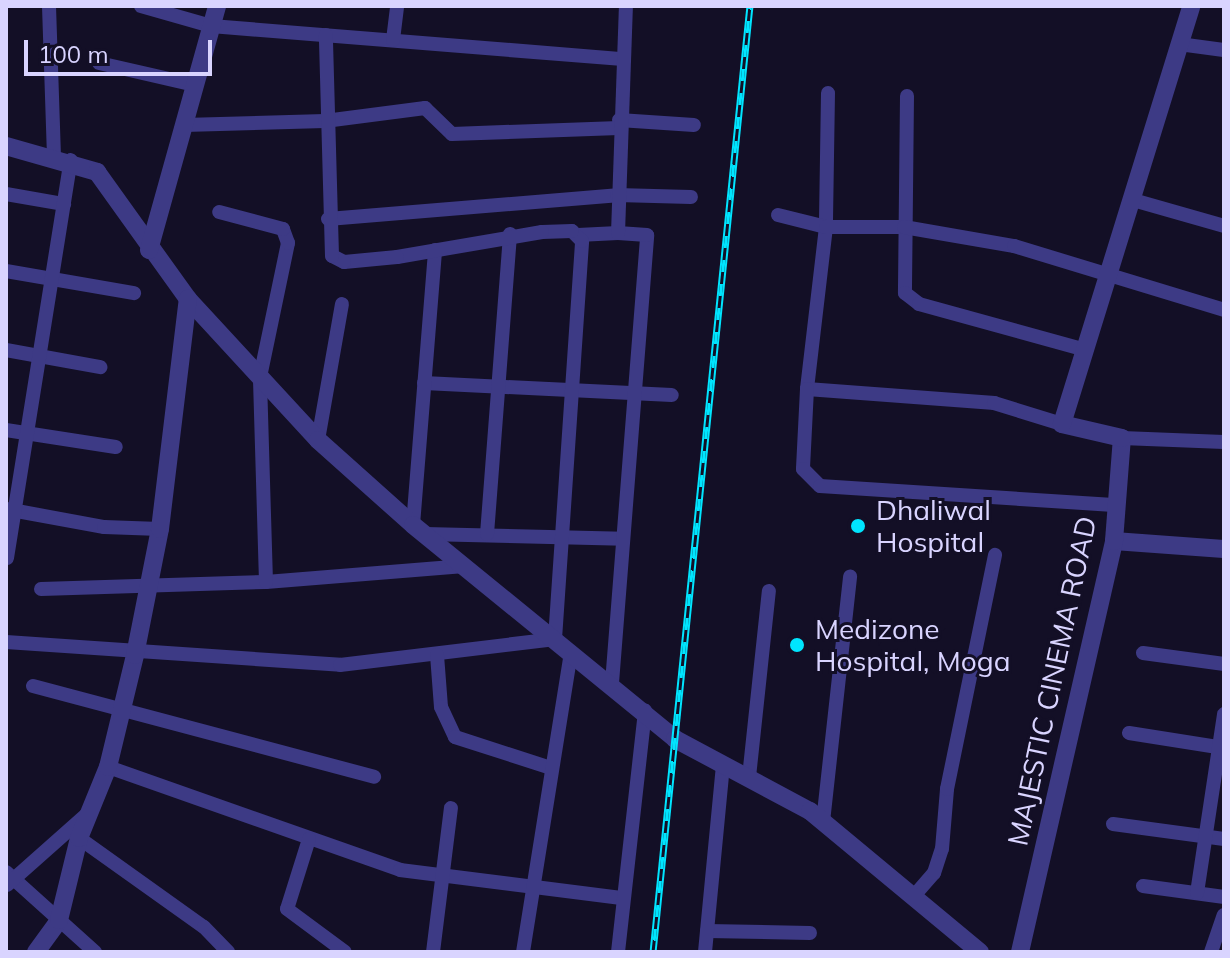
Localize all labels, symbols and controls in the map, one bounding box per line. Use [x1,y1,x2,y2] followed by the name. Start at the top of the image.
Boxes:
[28,24,216,74] scale bar
[38,39,109,69] text: 100 m
[876,493,991,559] place label: Dhaliwal Hospital
[1001,513,1103,849] street label: MAJESTIC CINEMA ROAD
[847,515,869,537] marker: Dhaliwal Hospital
[815,612,1010,678] place label: Medizone Hospital, Moga
[786,634,808,656] marker: Medizone Hospital, Moga

